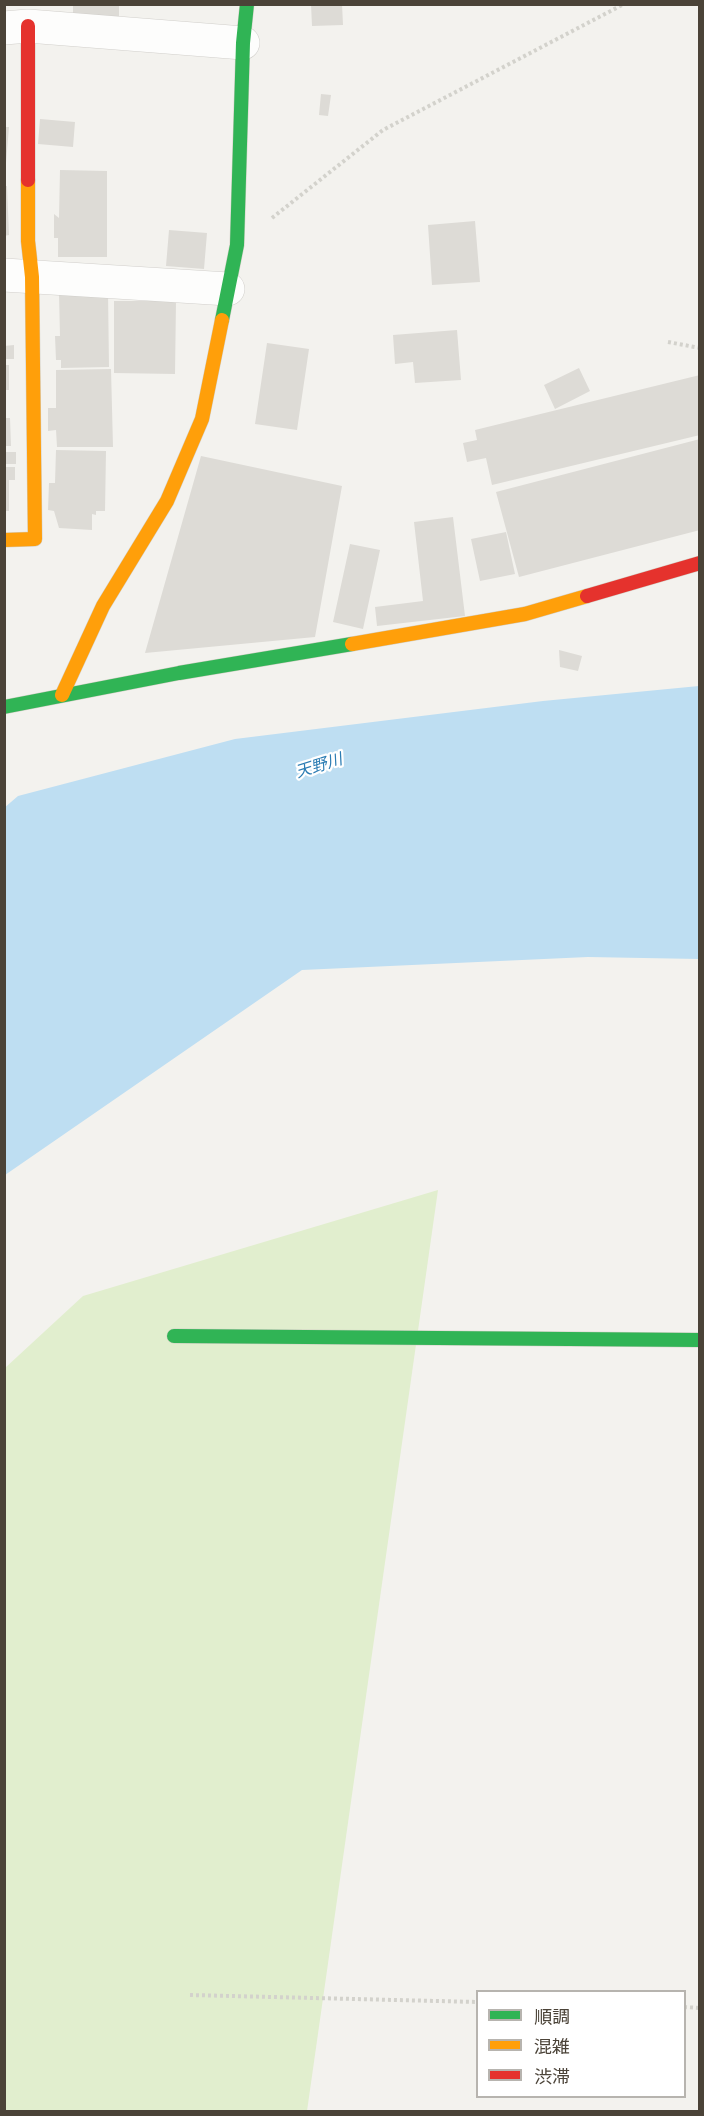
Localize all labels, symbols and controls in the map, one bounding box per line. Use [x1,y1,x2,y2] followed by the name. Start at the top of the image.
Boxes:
[293,750,345,782] water label: 天野川
[476,1990,686,2098] legend
[534,2006,570,2027] text: 順調
[534,2036,570,2057] text: 混雑
[534,2066,570,2087] text: 渋滞

